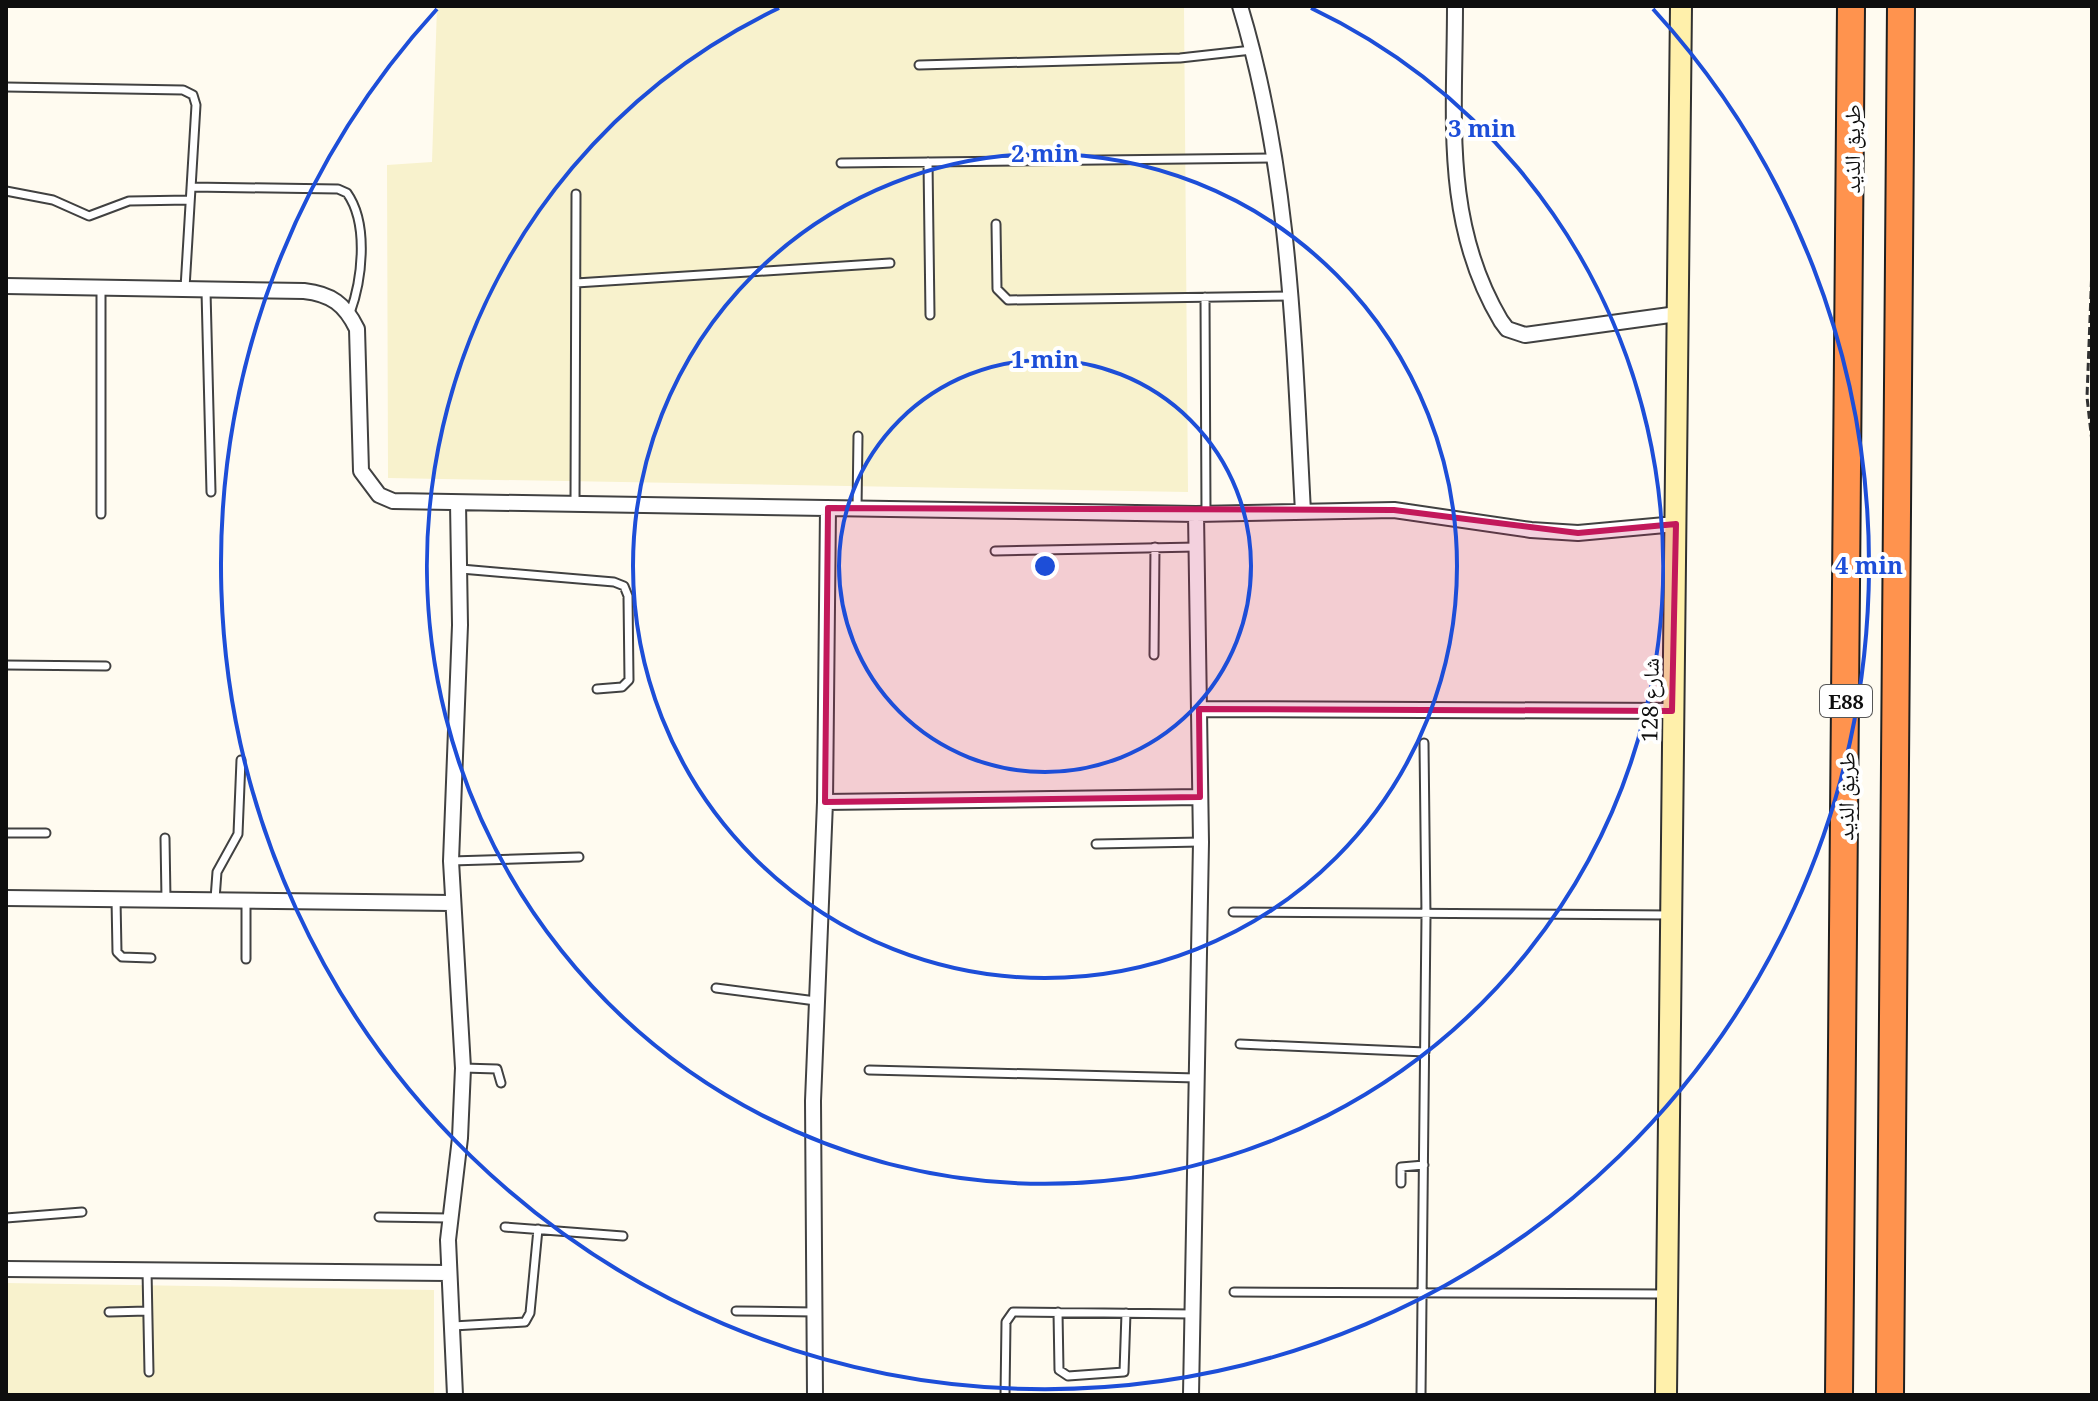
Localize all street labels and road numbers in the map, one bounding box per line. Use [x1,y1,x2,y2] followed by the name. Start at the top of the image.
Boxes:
[1836,104,1866,194] street label: طريق الذيد
[1633,658,1665,742] street label: شارع 128
[1820,685,1872,717] road number: E88
[1829,751,1861,841] street label: طريق الذيد

